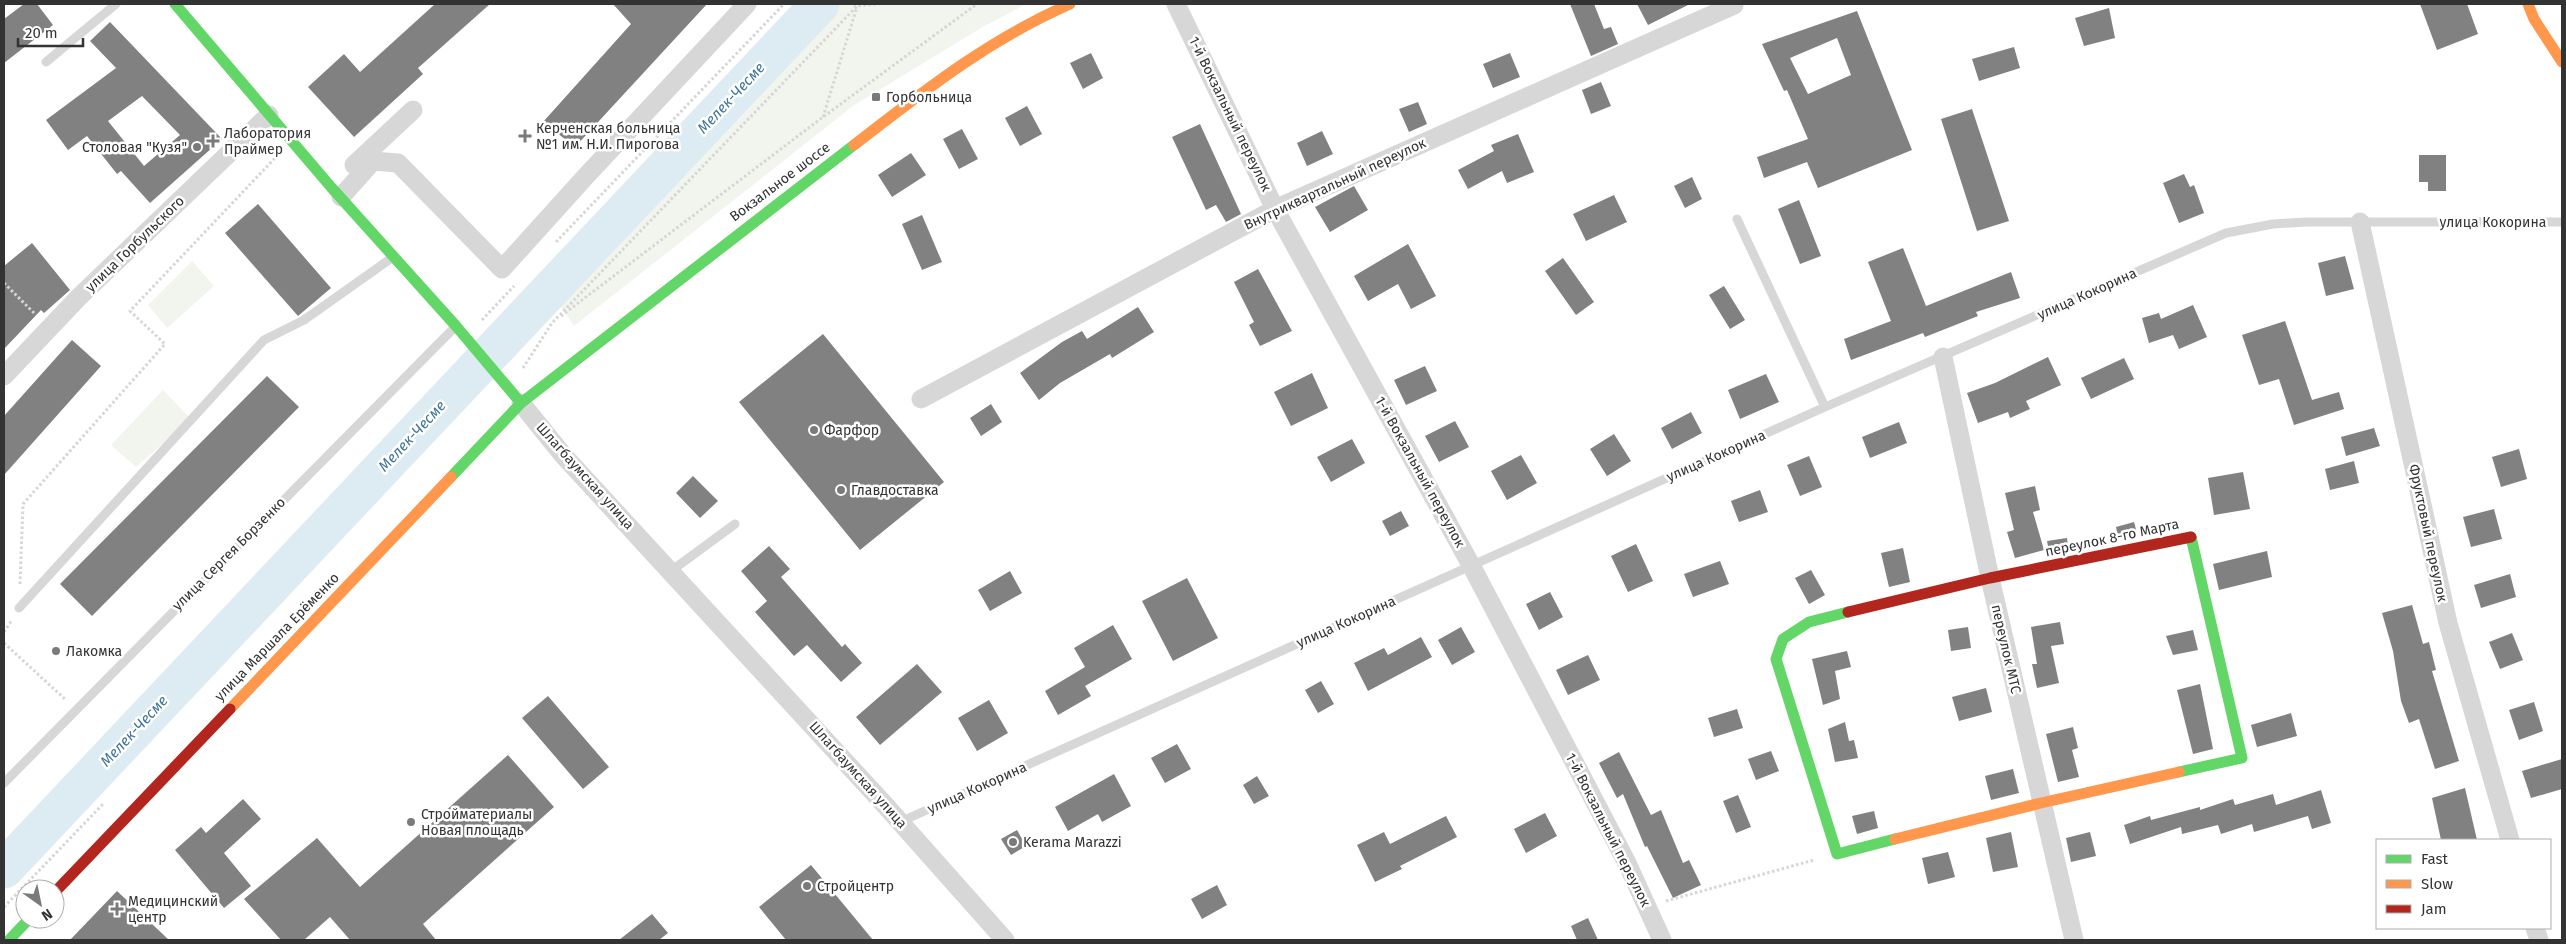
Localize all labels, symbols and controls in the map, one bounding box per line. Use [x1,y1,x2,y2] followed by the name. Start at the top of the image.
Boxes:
[18,15,82,47] scale bar
[25,24,58,42] text: 20 m
[1185,34,1275,195] street label: 1-й Вокзальный переулок
[694,59,769,137] water label: Мелек-Чесме
[886,89,972,106] place label: Горбольница
[870,91,882,103] marker: Горбольница
[536,120,680,153] place label: Керченская больница №1 им. Н.И. Пирогова
[224,125,311,158] place label: Лаборатория Праймер
[518,129,532,143] marker: Керченская больница №1 им. Н.И. Пирогова
[206,134,220,148] marker: Лаборатория Праймер
[1241,134,1429,234] street label: Внутриквартальный переулок
[82,139,187,156] place label: Столовая "Кузя"
[726,139,834,225] street label: Вокзальное шоссе
[191,141,203,153] marker: Столовая "Кузя"
[82,192,188,296] street label: улица Горбульского
[2440,214,2546,231] street label: улица Кокорина
[2035,264,2139,324] street label: улица Кокорина
[1371,393,1469,551] street label: 1-й Вокзальный переулок
[375,397,450,475] water label: Мелек-Чесме
[533,419,637,533] street label: Шлагбаумская улица
[824,422,879,439] place label: Фарфор
[808,424,820,436] marker: Фарфор
[1664,426,1768,486] street label: улица Кокорина
[2405,463,2451,604] street label: Фруктовый переулок
[851,482,939,499] place label: Главдоставка
[835,484,847,496] marker: Главдоставка
[169,494,289,614] street label: улица Сергея Борзенко
[2043,515,2181,561] street label: переулок 8-го Марта
[211,569,343,705] street label: улица Маршала Ерёменко
[1294,592,1398,652] street label: улица Кокорина
[1987,603,2025,695] street label: переулок МТС
[66,643,122,660] place label: Лакомка
[50,645,62,657] marker: Лакомка
[97,692,172,770] water label: Мелек-Чесме
[806,718,910,832] street label: Шлагбаумская улица
[1562,750,1655,910] street label: 1-й Вокзальный переулок
[925,758,1029,818] street label: улица Кокорина
[421,806,532,839] place label: Стройматериалы Новая площадь
[405,816,417,828] marker: Стройматериалы Новая площадь
[1023,834,1122,851] place label: Kerama Marazzi
[1007,836,1019,848] marker: Kerama Marazzi
[2376,839,2551,929] legend
[2421,850,2448,868] text: Fast
[2421,875,2453,893] text: Slow
[817,878,894,895] place label: Стройцентр
[15,879,65,929] north arrow
[801,880,813,892] marker: Стройцентр
[128,893,218,926] place label: Медицинский центр
[2421,900,2447,918] text: Jam
[110,902,124,916] marker: Медицинский центр
[38,905,55,924] text: N

